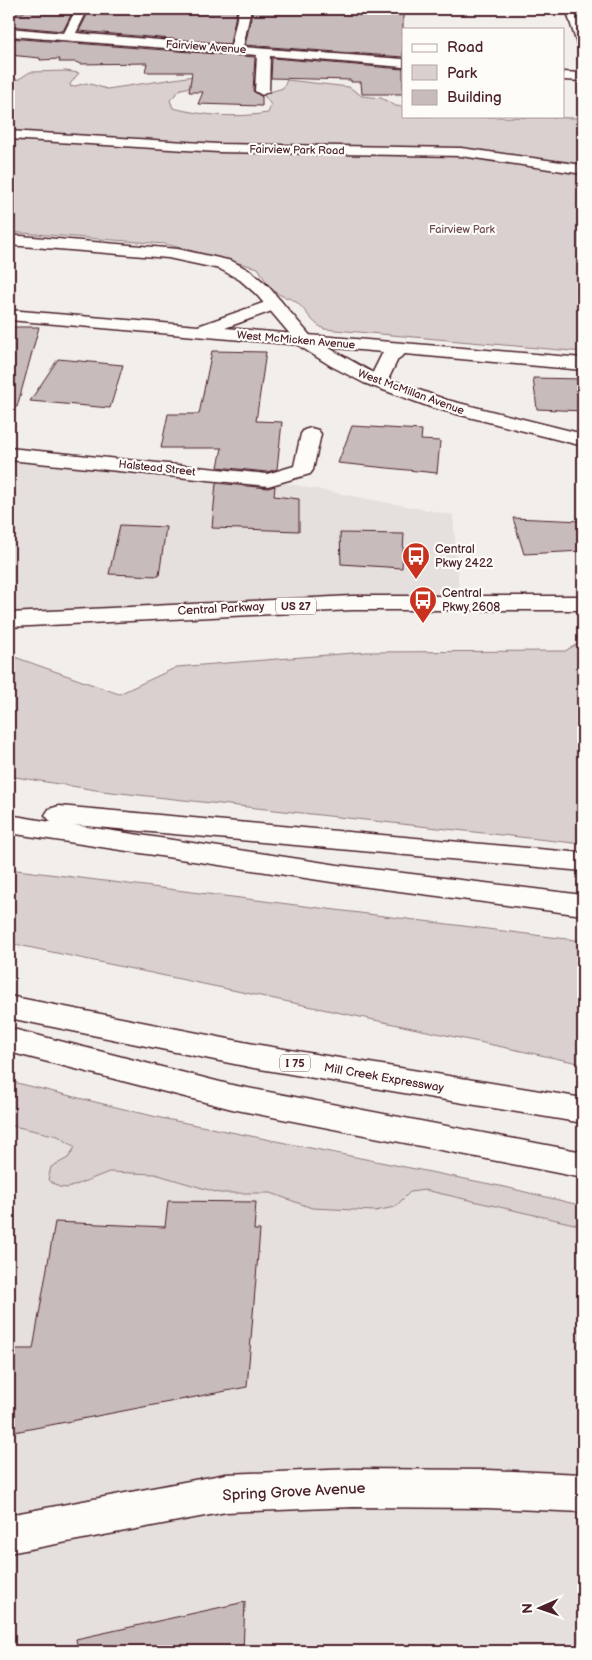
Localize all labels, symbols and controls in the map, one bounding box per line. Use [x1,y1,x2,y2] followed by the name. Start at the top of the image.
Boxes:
[402,28,564,118] legend
[165,38,247,56] street label: Fairview Avenue
[447,38,483,57] text: Road
[447,64,478,83] text: Park
[447,88,502,107] text: Building
[249,143,345,157] street label: Fairview Park Road
[429,223,496,236] park label: Fairview Park
[236,328,356,352] street label: West McMicken Avenue
[356,367,466,417] street label: West McMillan Avenue
[118,457,197,479] street label: Halstead Street
[401,541,431,580] bus stop icon: Central Pkwy 2422
[435,542,493,571] place label: Central Pkwy 2422
[408,585,438,624] bus stop icon: Central Pkwy 2608
[442,586,500,615] place label: Central Pkwy 2608
[276,598,316,614] road number: US 27
[177,599,265,619] street label: Central Parkway
[280,1054,310,1072] road number: I 75
[323,1060,446,1096] street label: Mill Creek Expressway
[222,1479,366,1505] street label: Spring Grove Avenue
[514,1582,564,1632] north arrow
[519,1603,536,1614] text: N

